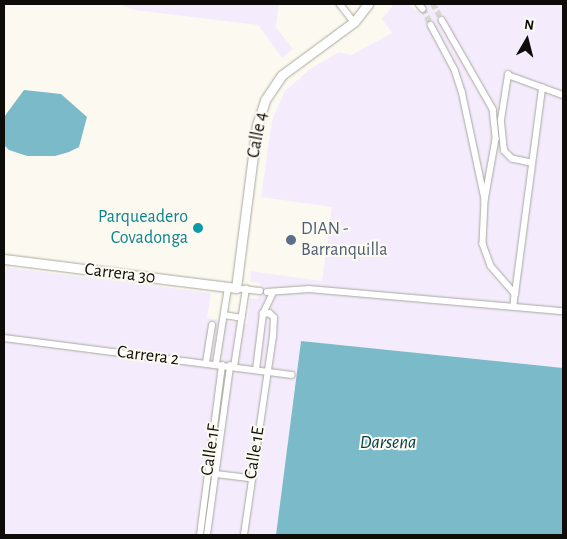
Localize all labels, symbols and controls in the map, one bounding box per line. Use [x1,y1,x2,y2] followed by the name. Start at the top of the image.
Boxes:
[502,15,552,65] north arrow
[523,18,535,33] text: N
[243,110,273,160] street label: Calle 4
[98,207,188,250] place label: Parqueadero Covadonga
[301,219,388,262] place label: DIAN - Barranquilla
[192,222,204,234] marker: Parqueadero Covadonga
[285,234,297,246] marker: DIAN - Barranquilla
[83,259,157,289] street label: Carrera 30
[116,341,180,371] street label: Carrera 2
[197,423,225,477] street label: Calle 1F
[240,425,270,481] street label: Calle 1E
[360,432,416,454] water label: Darsena

